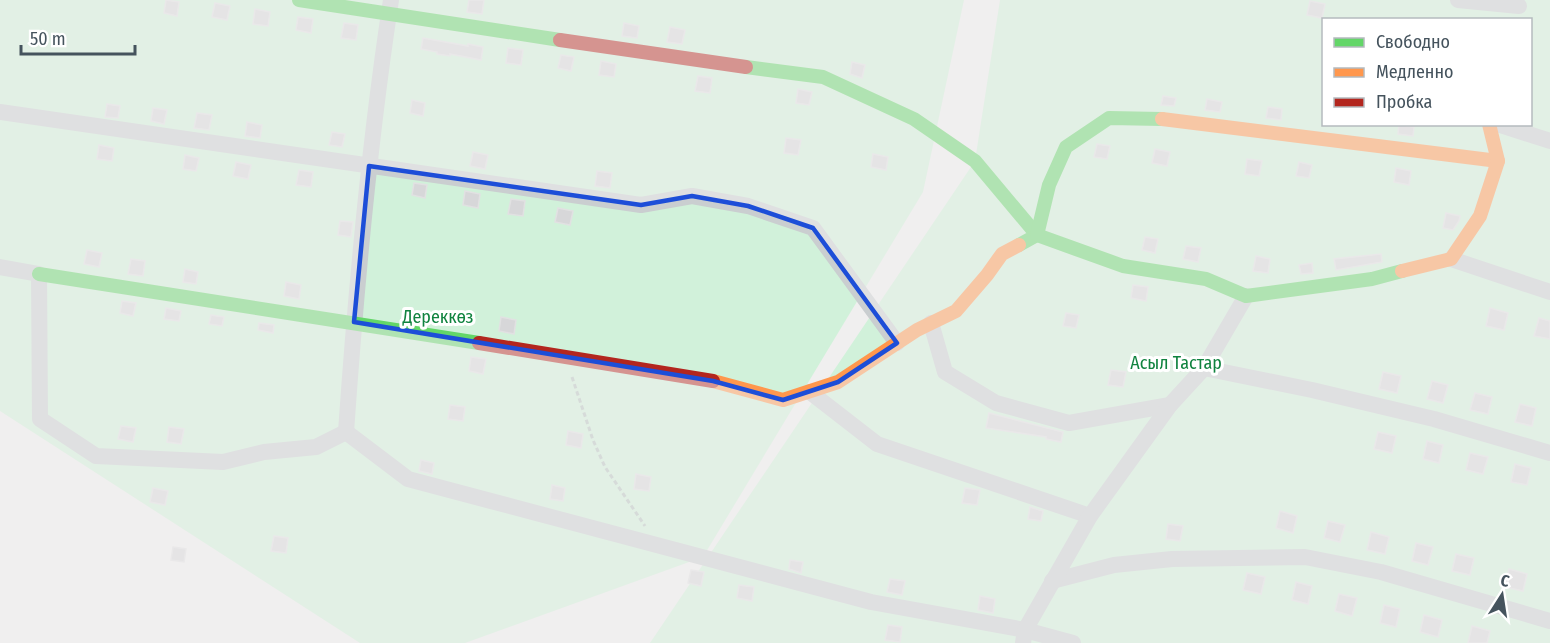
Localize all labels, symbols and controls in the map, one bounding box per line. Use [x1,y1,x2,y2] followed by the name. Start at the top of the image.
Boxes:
[21,18,135,56] scale bar
[1322,18,1532,126] legend
[30,28,66,50] text: 50 m
[1376,31,1450,53] text: Свободно
[1376,61,1454,83] text: Медленно
[1376,91,1432,113] text: Пробка
[401,306,474,328] park label: Дереккөз
[1130,352,1222,374] park label: Асыл Тастар
[1472,565,1532,625] north arrow
[1499,571,1512,591] text: С

